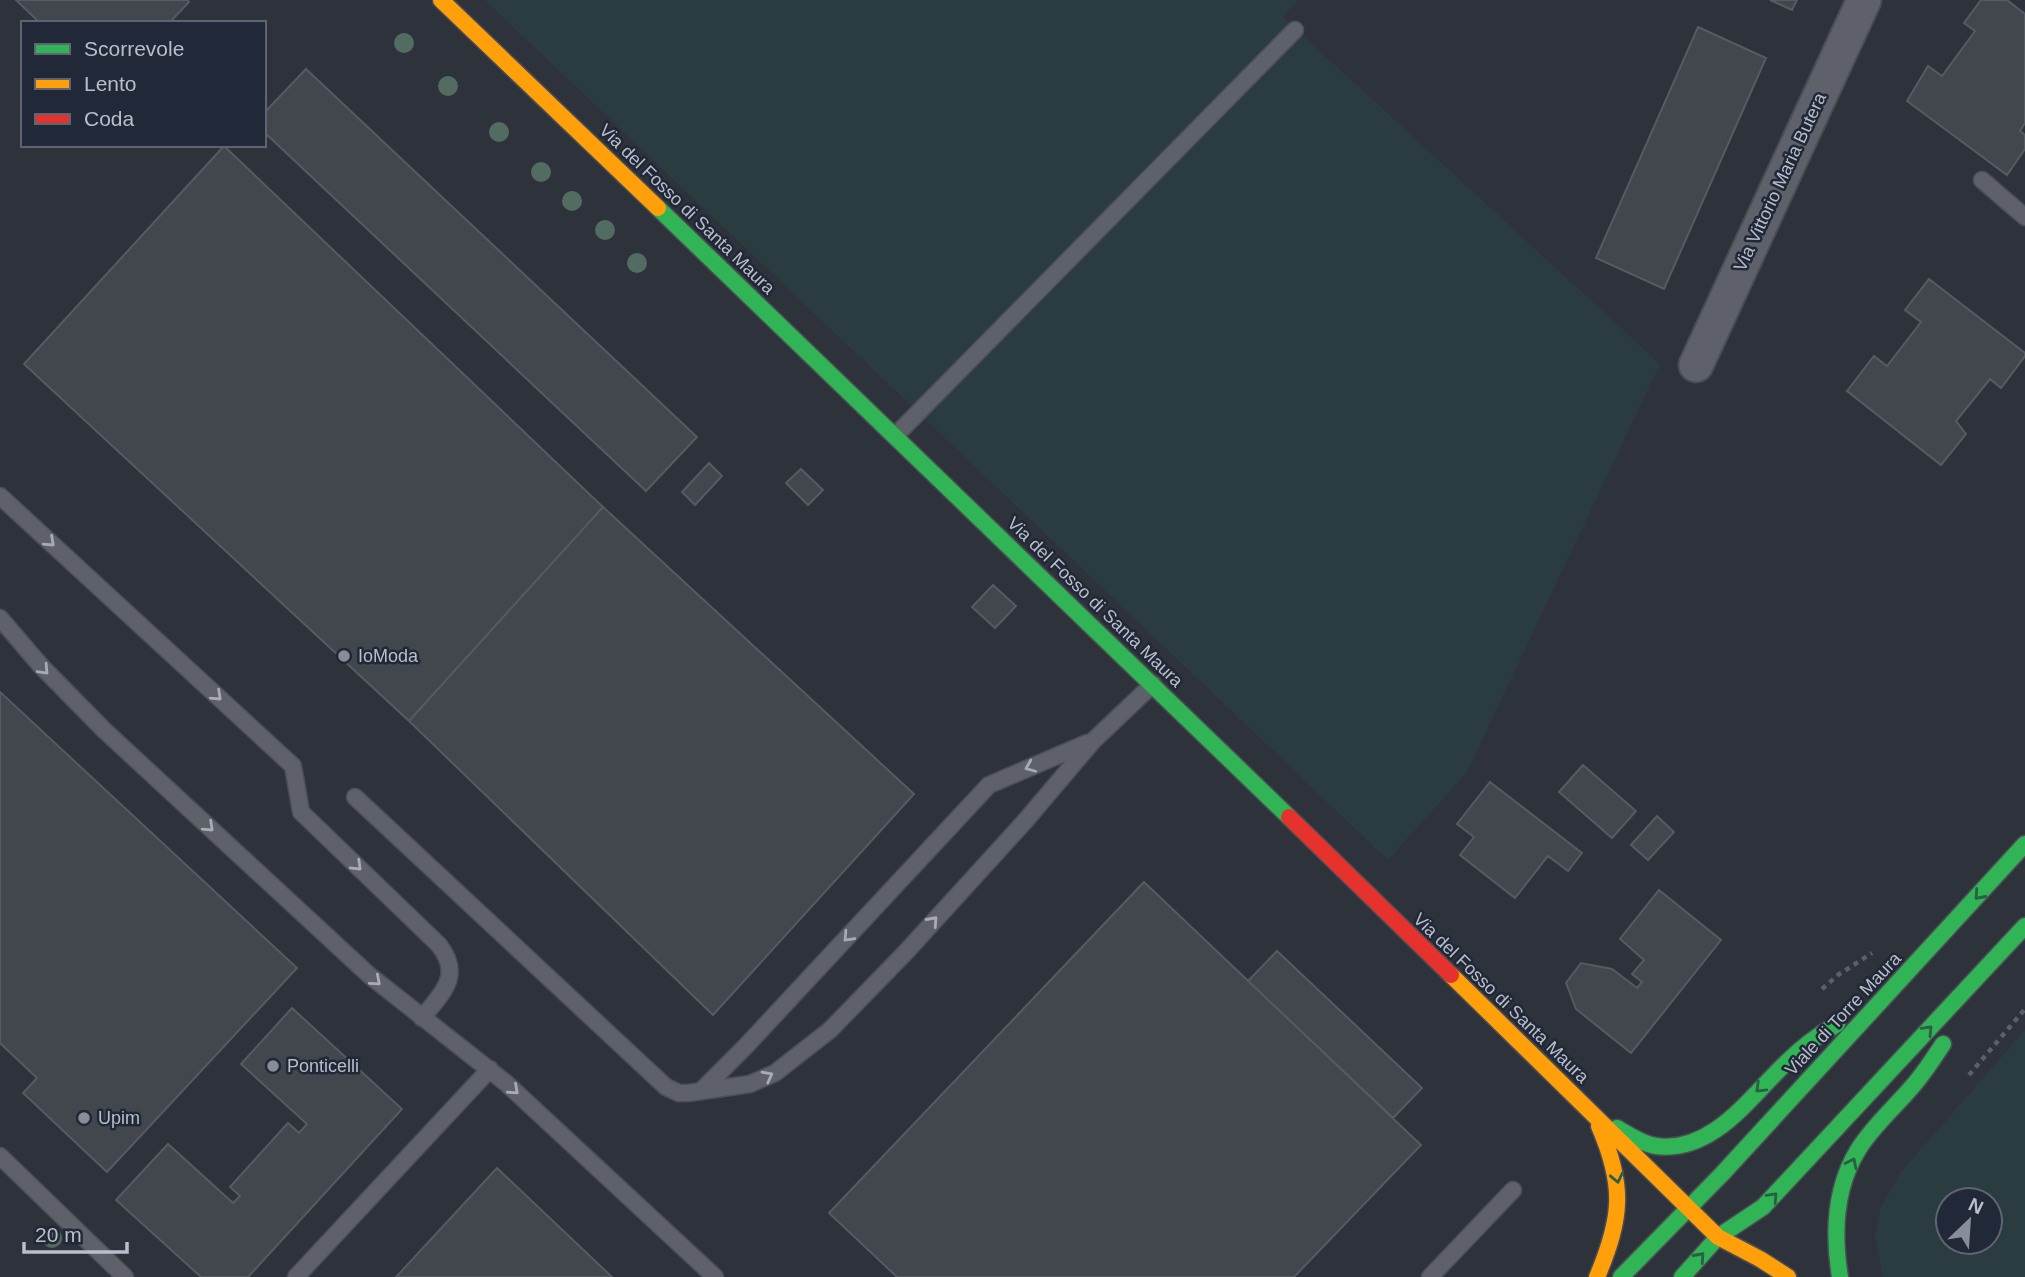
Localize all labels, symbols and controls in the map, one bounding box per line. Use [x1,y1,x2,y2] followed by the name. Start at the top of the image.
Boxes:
[21,21,266,147] legend
[84,37,184,60] text: Scorrevole
[84,72,137,95] text: Lento
[1730,89,1831,274] street label: Via Vittorio Maria Butera
[84,107,135,130] text: Coda
[595,120,779,299] street label: Via del Fosso di Santa Maura
[1003,513,1187,692] street label: Via del Fosso di Santa Maura
[42,534,55,546] one-way arrow
[358,646,419,666] place label: IoModa
[336,648,352,664] marker: IoModa
[36,662,49,675] one-way arrow
[209,688,222,701] one-way arrow
[1024,759,1036,773] one-way arrow
[201,818,214,831] one-way arrow
[349,858,362,871] one-way arrow
[1975,886,1987,899] one-way arrow
[1409,909,1593,1088] street label: Via del Fosso di Santa Maura
[925,916,938,929] one-way arrow
[844,929,857,942] one-way arrow
[1781,948,1906,1079] street label: Viale di Torre Maura
[368,973,381,985] one-way arrow
[1920,1025,1932,1038] one-way arrow
[287,1056,359,1076] place label: Ponticelli
[265,1058,281,1074] marker: Ponticelli
[760,1071,773,1084] one-way arrow
[1755,1079,1768,1092] one-way arrow
[506,1082,519,1094] one-way arrow
[98,1108,140,1128] place label: Upim
[76,1110,92,1126] marker: Upim
[1843,1158,1857,1170] one-way arrow
[1608,1172,1623,1184] one-way arrow
[1934,1186,2004,1256] north arrow
[1764,1192,1777,1205] one-way arrow
[1965,1194,1987,1218] text: N
[24,1210,128,1254] scale bar
[35,1223,82,1246] text: 20 m
[1692,1252,1704,1265] one-way arrow

